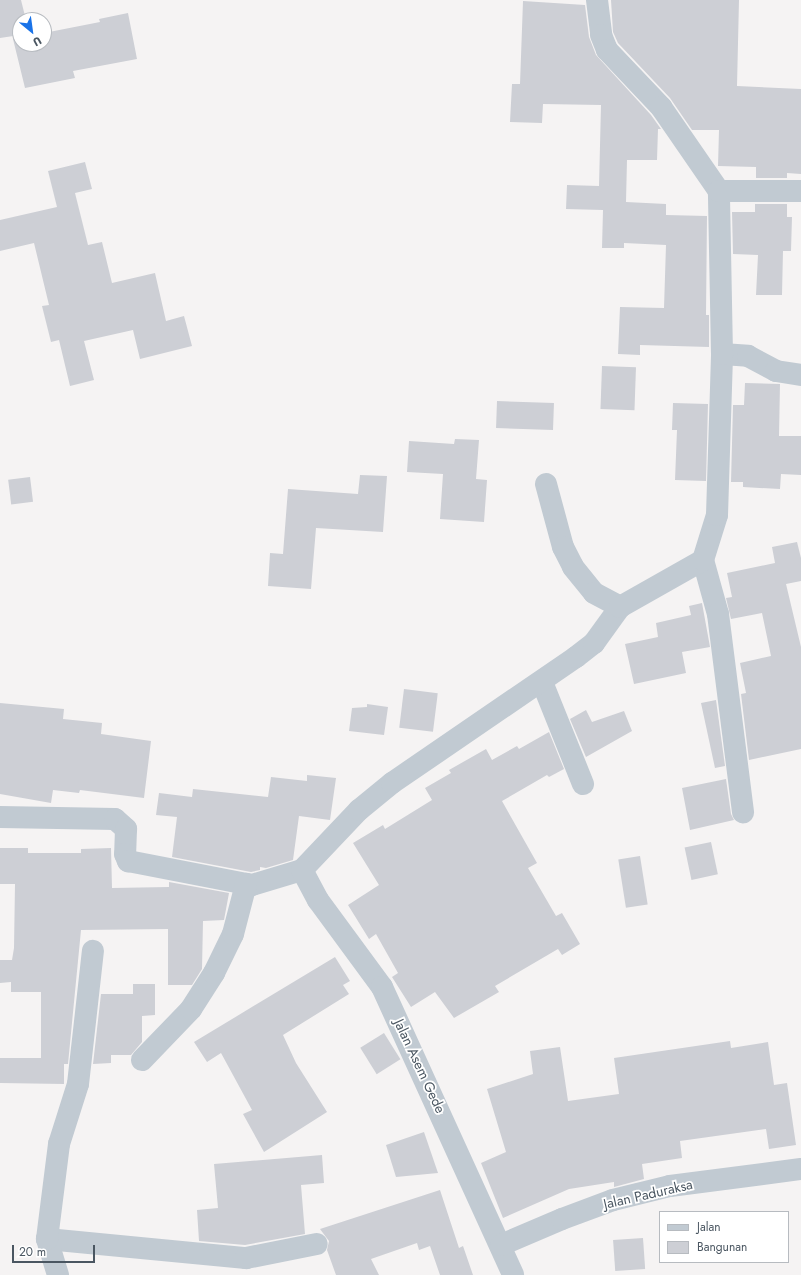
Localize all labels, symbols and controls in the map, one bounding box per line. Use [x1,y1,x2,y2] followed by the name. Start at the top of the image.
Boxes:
[12,12,52,52] north arrow
[30,33,45,50] text: U
[391,1016,449,1116] street label: Jalan Asem Gede
[602,1176,694,1212] street label: Jalan Paduraksa
[659,1211,789,1263] legend
[697,1218,720,1236] text: Jalan
[14,1237,97,1263] scale bar
[697,1238,747,1256] text: Bangunan
[19,1243,46,1261] text: 20 m

